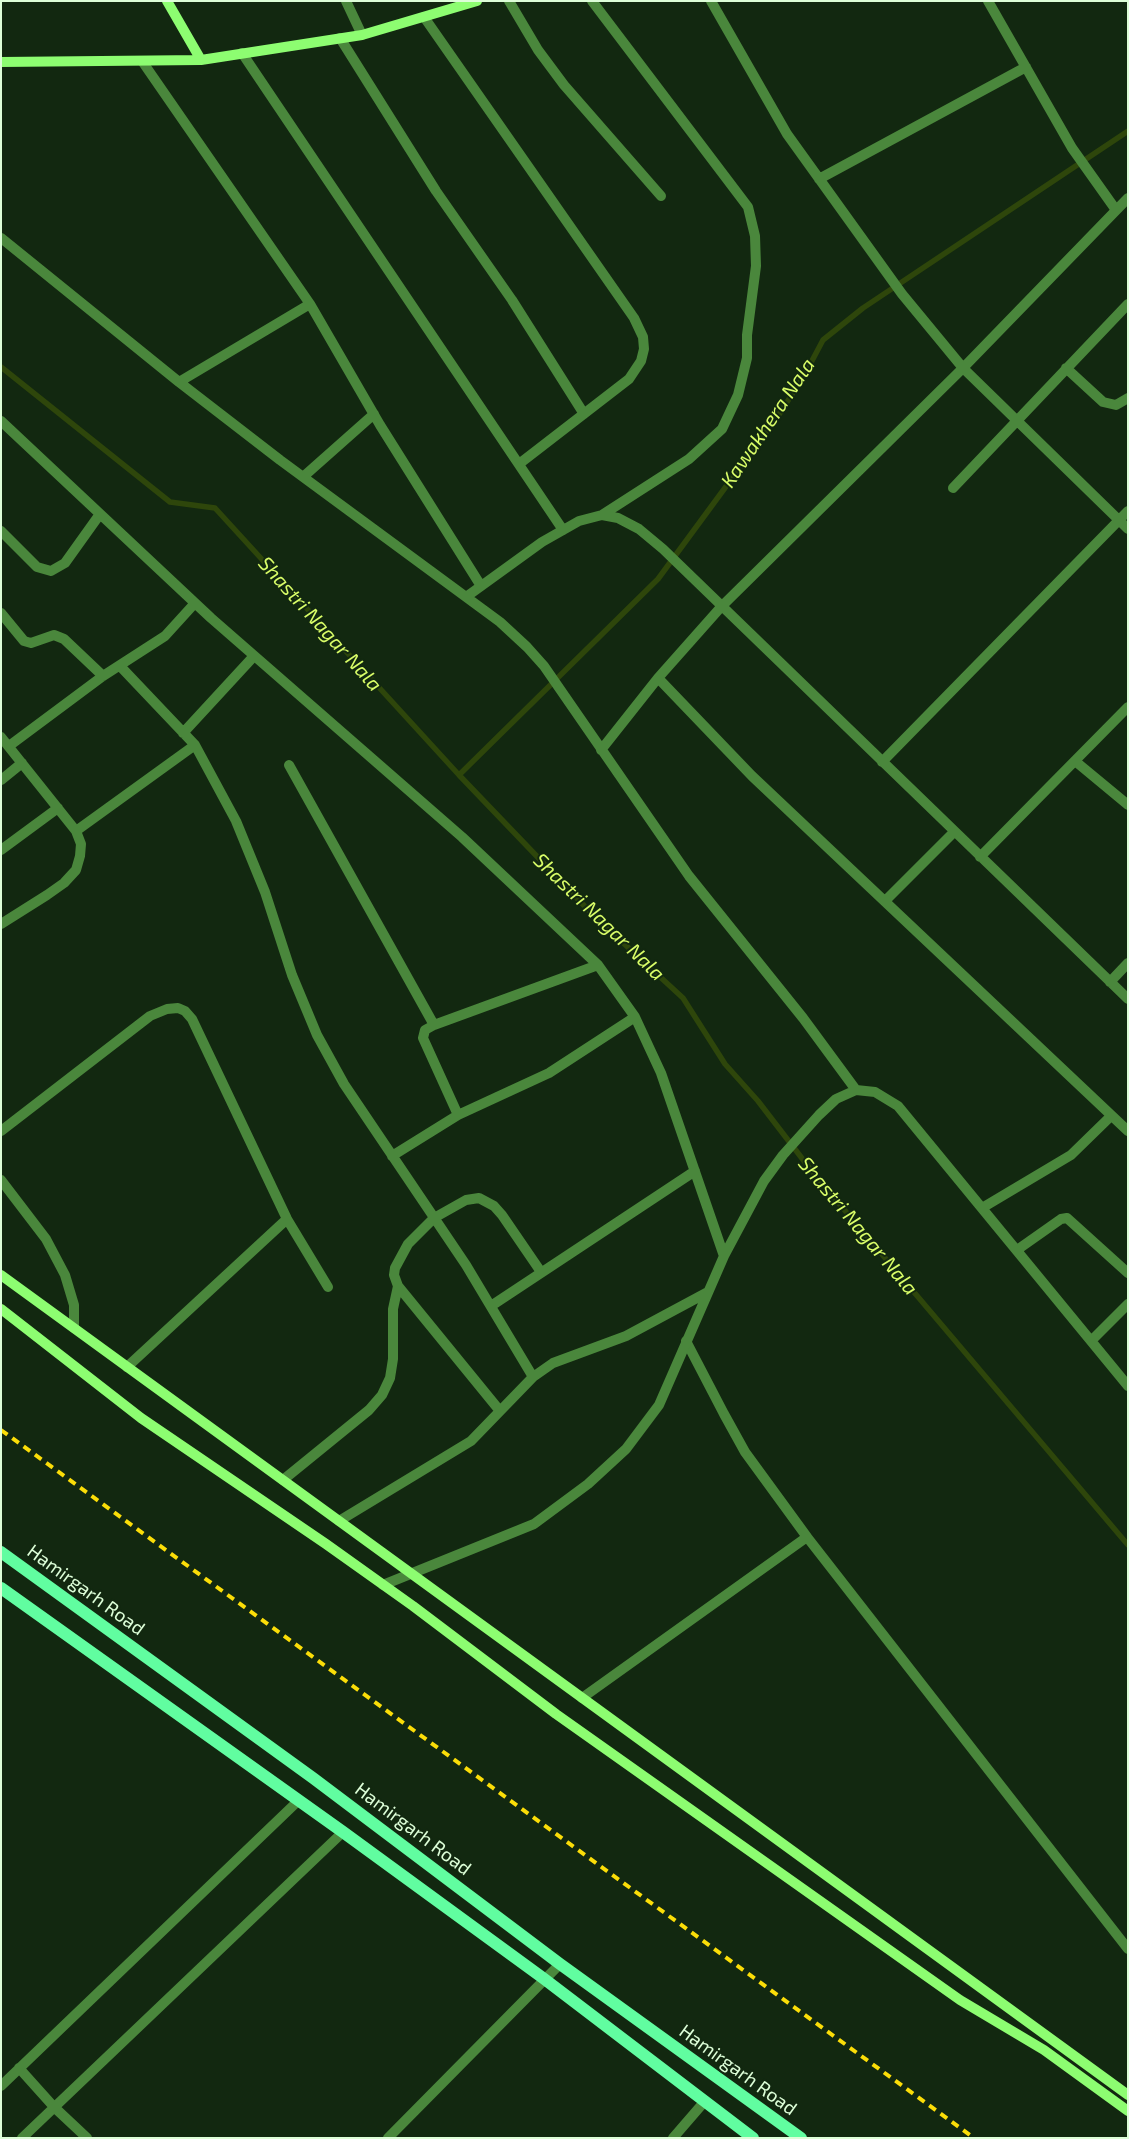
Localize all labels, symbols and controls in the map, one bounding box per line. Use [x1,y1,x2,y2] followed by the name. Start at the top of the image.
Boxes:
[716,354,820,492] water label: Kawakhera Nala
[253,552,387,696] water label: Shastri Nagar Nala
[528,848,670,986] water label: Shastri Nagar Nala
[793,1152,923,1300] water label: Shastri Nagar Nala
[23,1540,149,1640] street label: Hamirgarh Road
[350,1778,476,1880] street label: Hamirgarh Road
[675,2020,801,2120] street label: Hamirgarh Road

